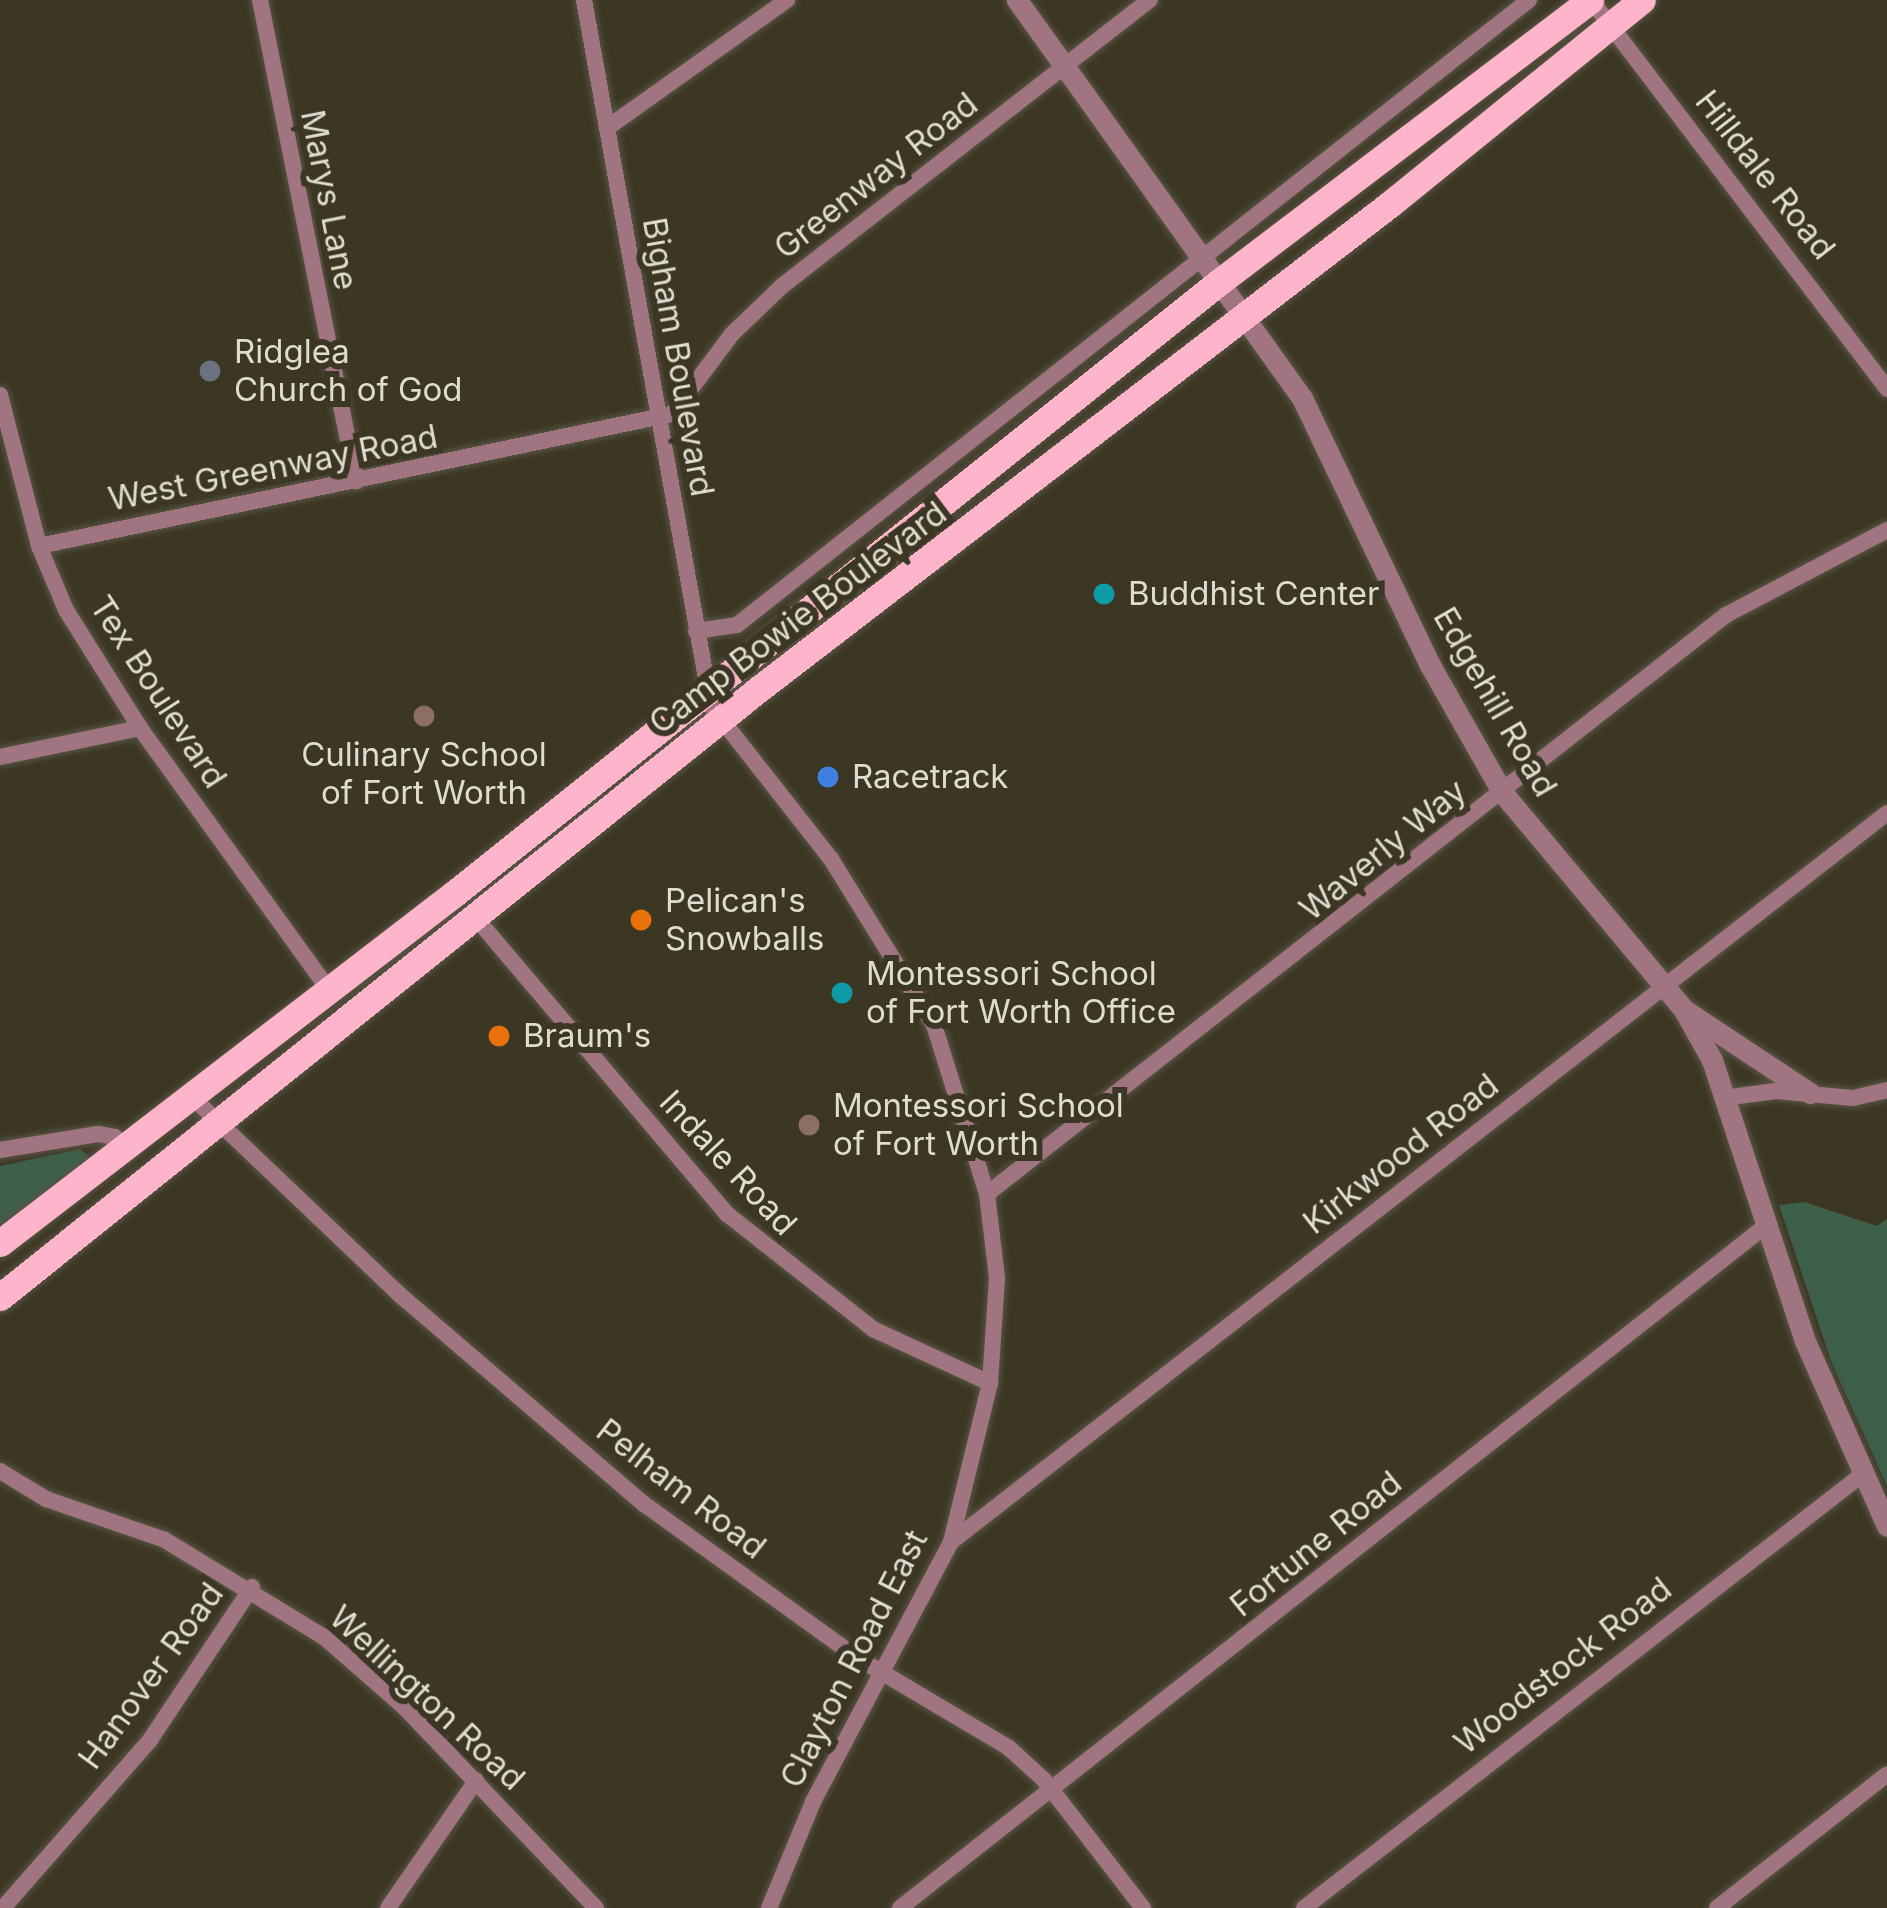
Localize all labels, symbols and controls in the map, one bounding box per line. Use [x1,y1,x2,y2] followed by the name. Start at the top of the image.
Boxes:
[1687,83,1843,267] street label: Hilldale Road
[767,84,985,268] street label: Greenway Road
[292,107,366,293] street label: Marys Lane
[634,214,722,500] street label: Bigham Boulevard
[234,332,463,410] place label: Ridglea Church of God
[197,358,223,384] marker: Ridglea Church of God
[105,417,441,519] street label: West Greenway Road
[642,493,954,743] street label: Camp Bowie Boulevard
[1128,574,1379,614] place label: Buddhist Center
[1091,581,1117,607] marker: Buddhist Center
[81,589,235,795] street label: Tex Boulevard
[1425,600,1565,804] street label: Edgehill Road
[411,703,437,729] marker: Culinary School of Fort Worth
[301,735,547,813] place label: Culinary School of Fort Worth
[852,757,1008,797] place label: Racetrack
[815,764,841,790] marker: Racetrack
[1292,771,1474,929] street label: Waverly Way
[665,881,824,959] place label: Pelican's Snowballs
[628,907,654,933] marker: Pelican's Snowballs
[866,954,1176,1032] place label: Montessori School of Fort Worth Office
[829,980,855,1006] marker: Montessori School of Fort Worth Office
[523,1016,651,1056] place label: Braum's
[486,1023,512,1049] marker: Braum's
[1296,1066,1506,1242] street label: Kirkwood Road
[651,1083,805,1243] street label: Indale Road
[833,1086,1124,1164] place label: Montessori School of Fort Worth
[796,1112,822,1138] marker: Montessori School of Fort Worth
[588,1411,774,1567] street label: Pelham Road
[1222,1463,1410,1625] street label: Fortune Road
[772,1524,936,1794] street label: Clayton Road East
[1447,1569,1679,1763] street label: Woodstock Road
[70,1575,232,1777] street label: Hanover Road
[321,1597,533,1799] street label: Wellington Road

